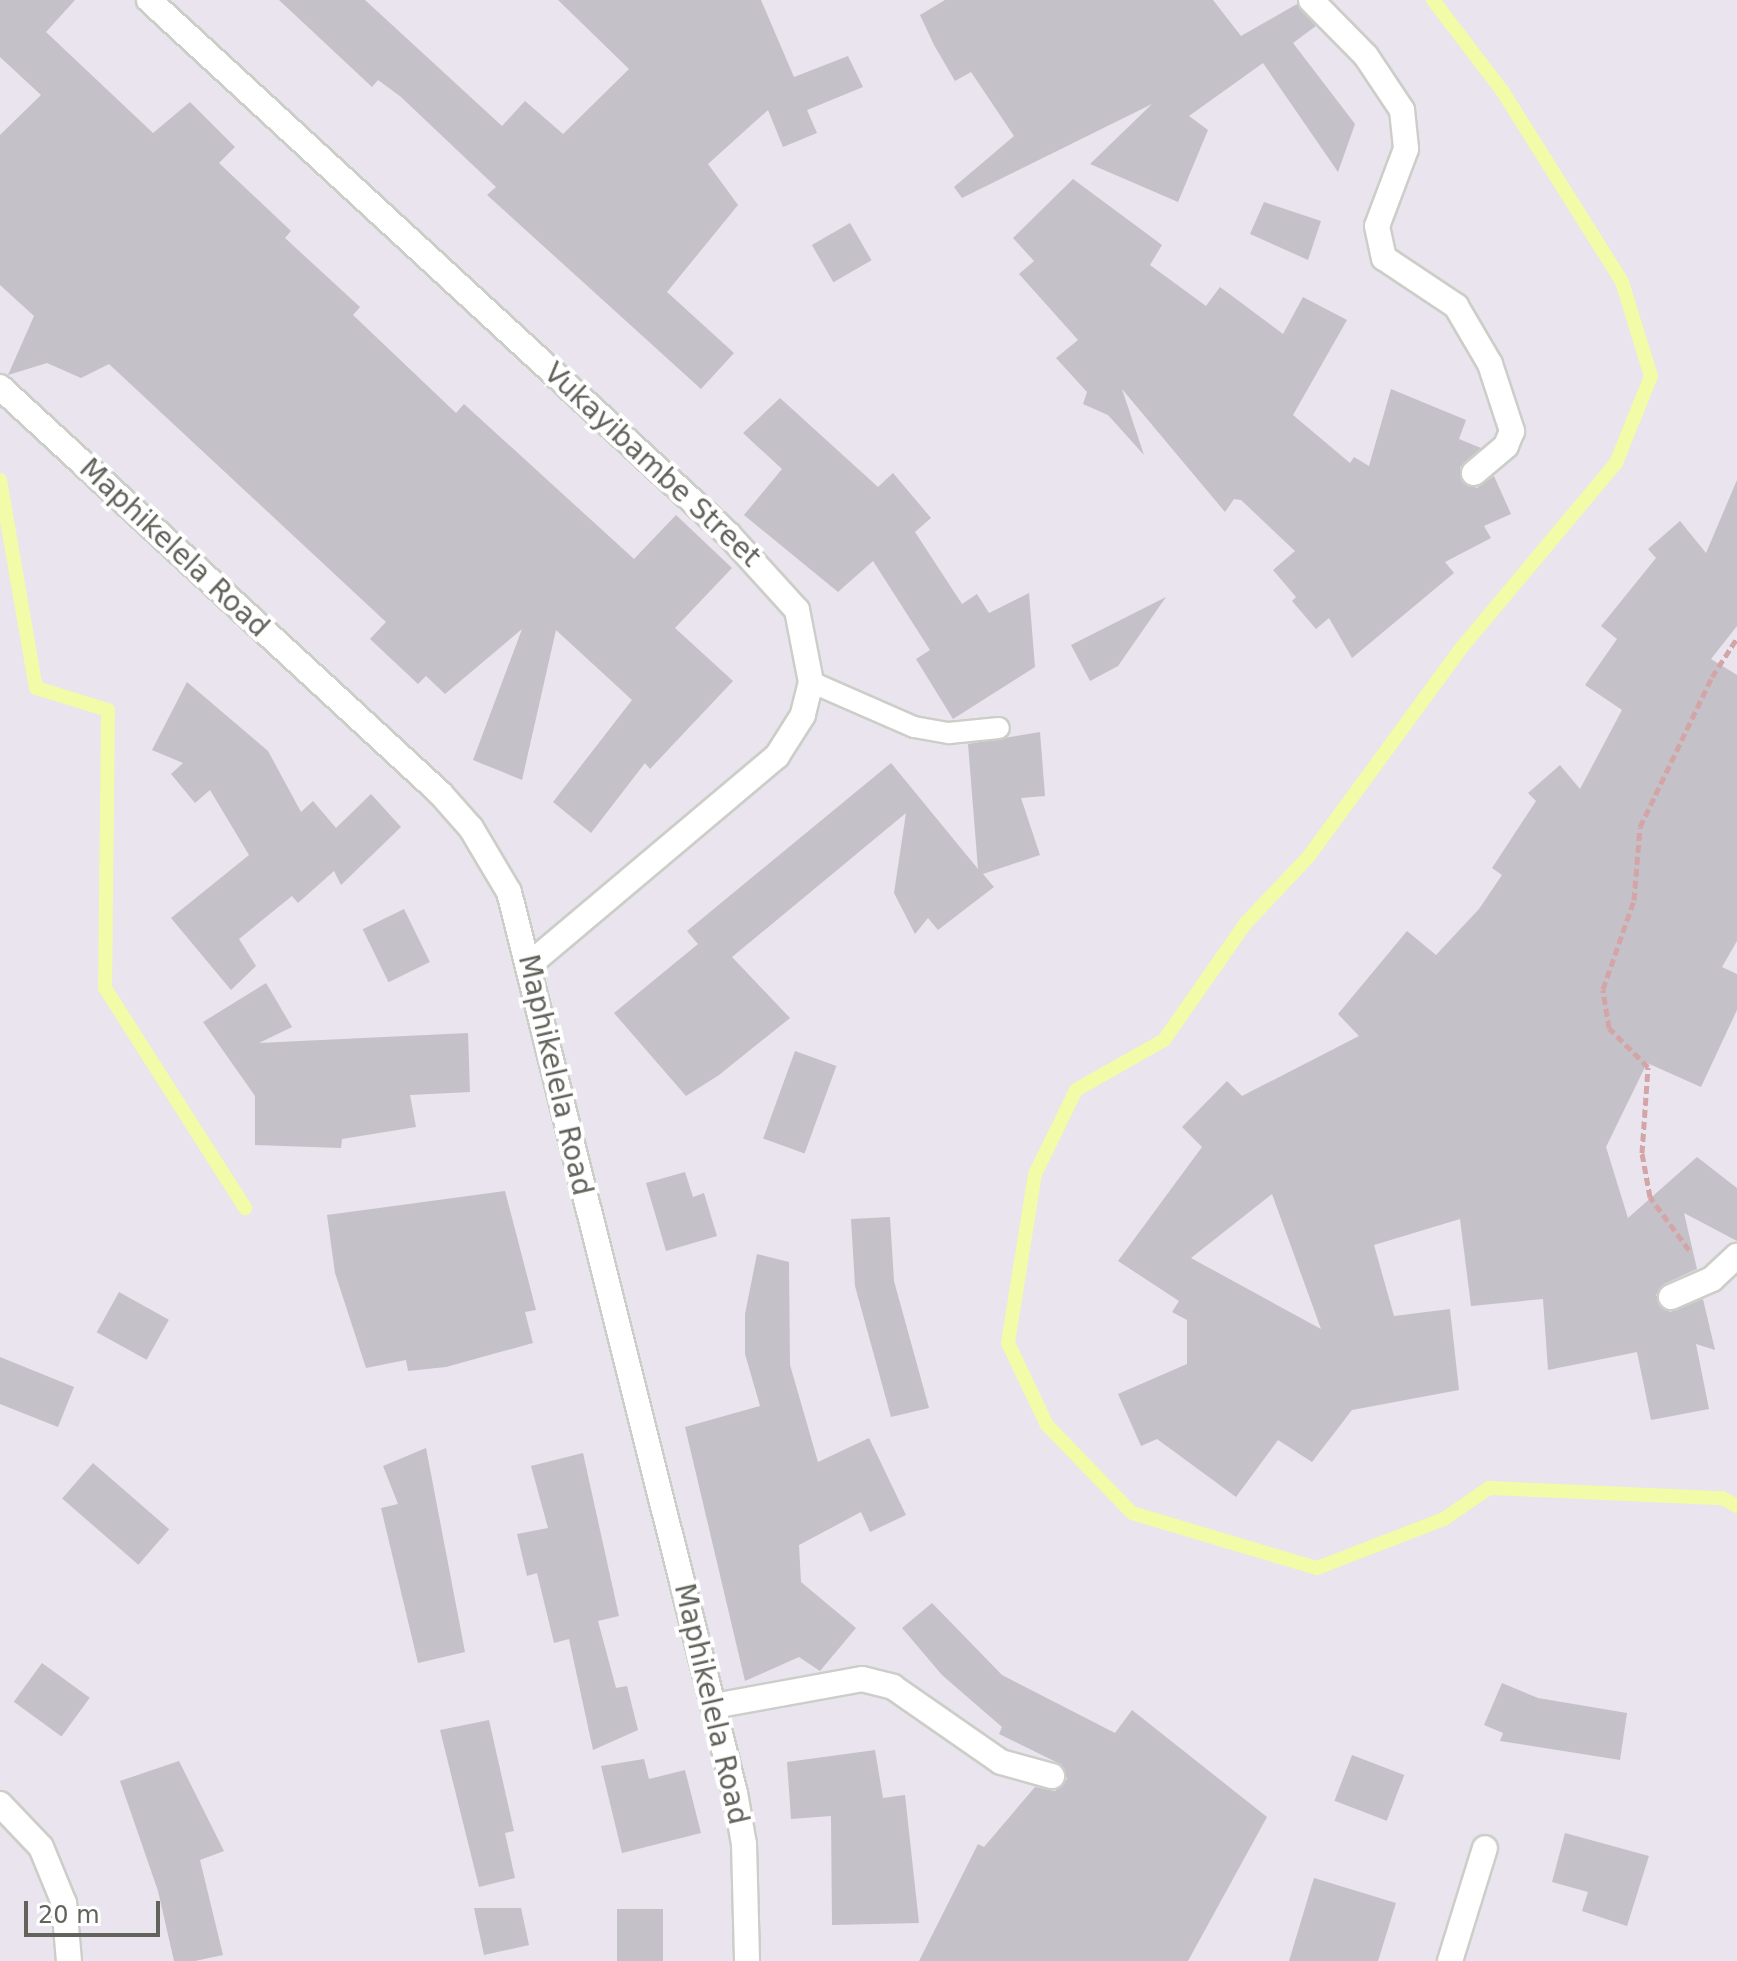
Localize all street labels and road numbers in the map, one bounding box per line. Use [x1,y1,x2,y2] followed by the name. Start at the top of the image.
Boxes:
[537,356,767,574] street label: Vukayibambe Street
[73,452,275,644] street label: Maphikelela Road
[511,951,599,1199] street label: Maphikelela Road
[667,1580,755,1828] street label: Maphikelela Road

